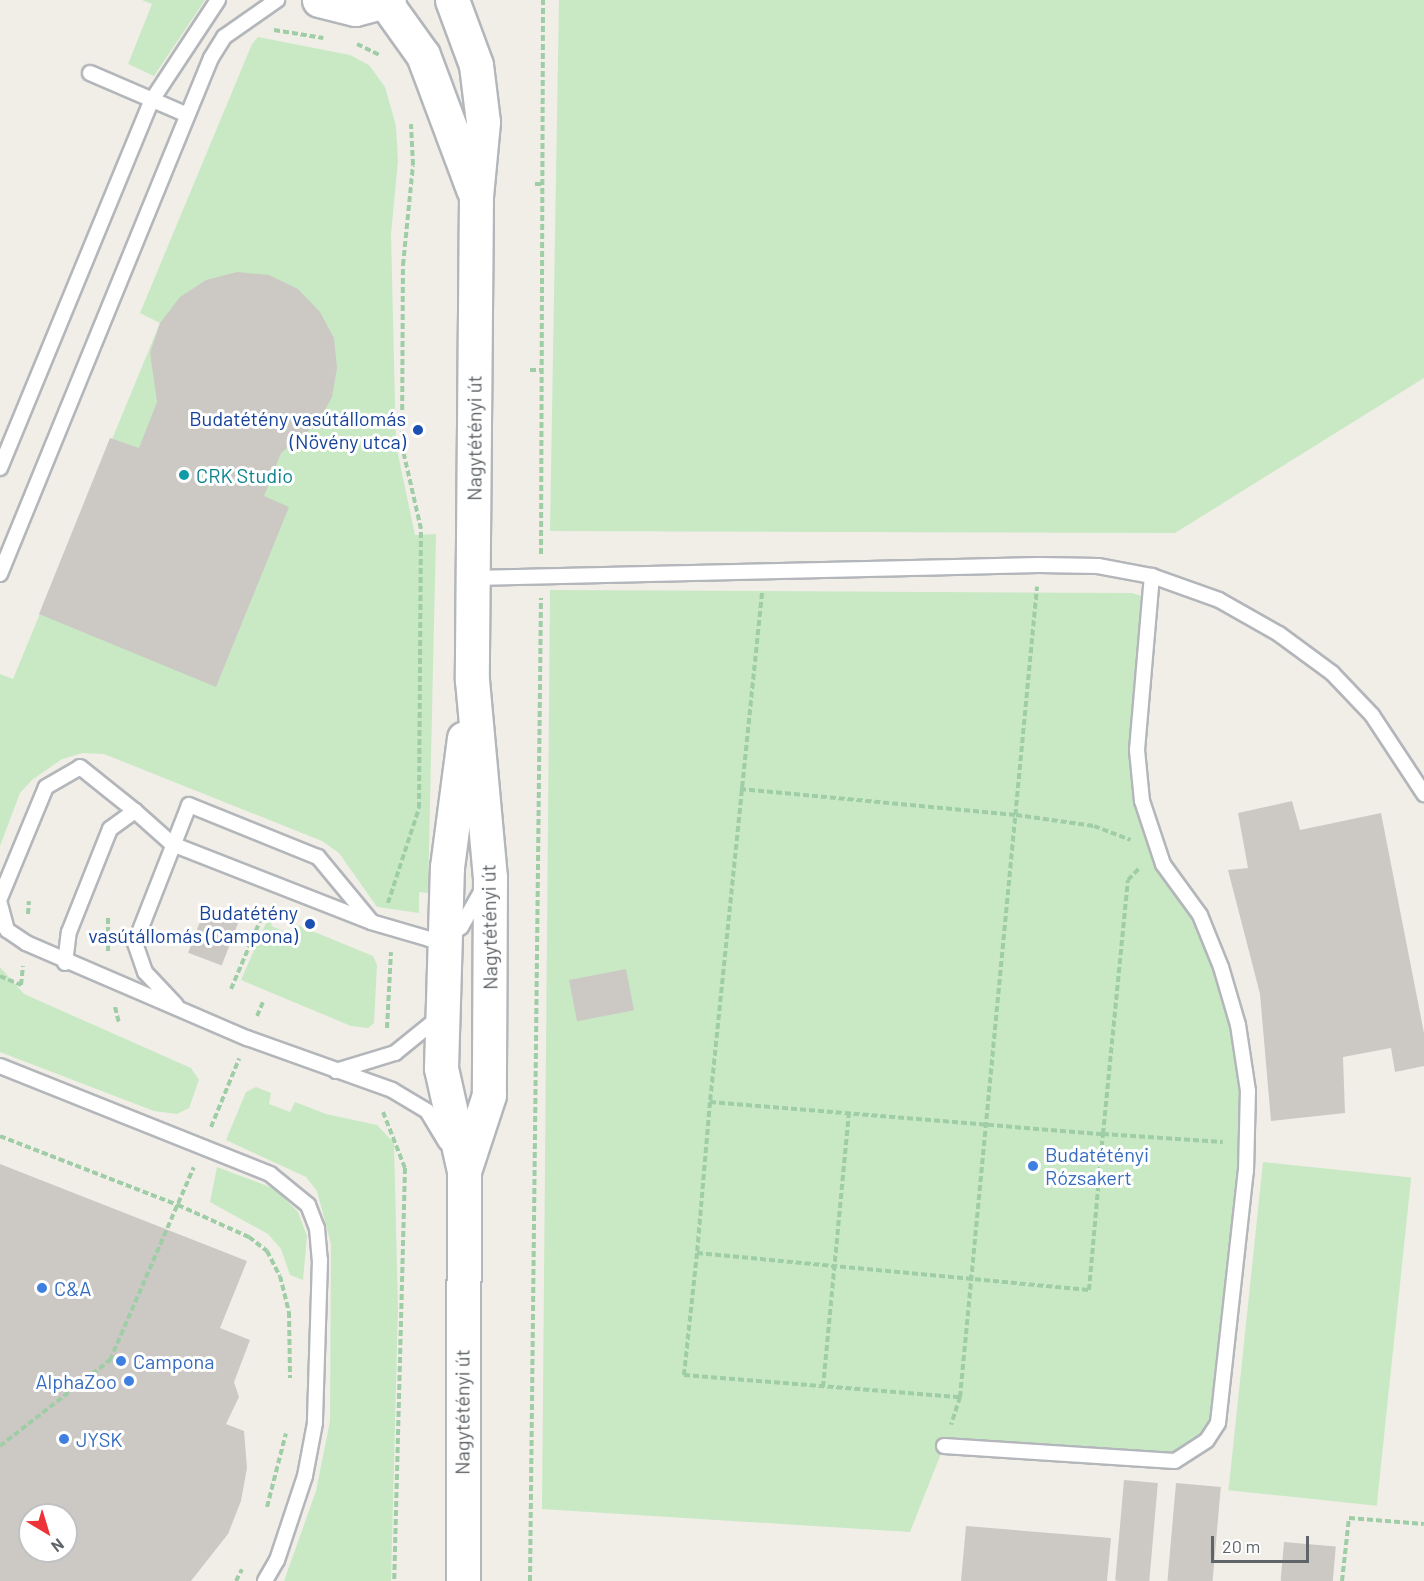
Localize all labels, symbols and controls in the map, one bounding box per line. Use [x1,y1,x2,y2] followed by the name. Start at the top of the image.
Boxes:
[462,375,486,501] street label: Nagytétényi út
[189,406,406,453] place label: Budatétény vasútállomás (Növény utca)
[411,423,425,437] marker: Budatétény vasútállomás (Növény utca)
[196,463,293,487] place label: CRK Studio
[177,468,191,482] marker: CRK Studio
[476,864,502,990] street label: Nagytétényi út
[88,900,298,947] place label: Budatétény vasútállomás (Campona)
[303,917,317,931] marker: Budatétény vasútállomás (Campona)
[1045,1142,1149,1189] place label: Budatétényi Rózsakert
[1026,1159,1040,1173] marker: Budatétényi Rózsakert
[54,1276,91,1300] place label: C&A
[35,1281,49,1295] marker: C&A
[133,1349,215,1373] place label: Campona
[450,1349,474,1475] street label: Nagytétényi út
[114,1354,128,1368] marker: Campona
[35,1369,117,1393] place label: AlphaZoo
[122,1374,136,1388] marker: AlphaZoo
[76,1427,123,1451] place label: JYSK
[57,1432,71,1446] marker: JYSK
[18,1503,78,1563] north arrow
[1214,1524,1312,1562] scale bar
[48,1535,68,1557] text: N
[1222,1535,1260,1557] text: 20 m

